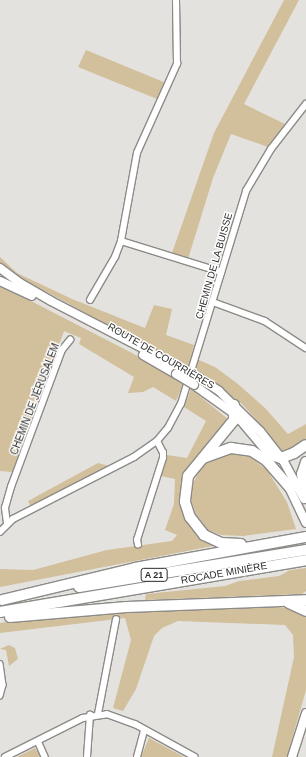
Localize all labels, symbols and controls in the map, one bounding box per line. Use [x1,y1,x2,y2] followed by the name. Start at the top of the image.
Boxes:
[193,211,235,321] street label: CHEMIN DE LA BUISSE
[106,321,216,391] street label: ROUTE DE COURRIÈRES
[8,341,62,457] street label: CHEMIN DE JÉRUSALEM
[180,560,268,586] street label: ROCADE MINIÈRE
[140,568,168,582] road number: A 21

